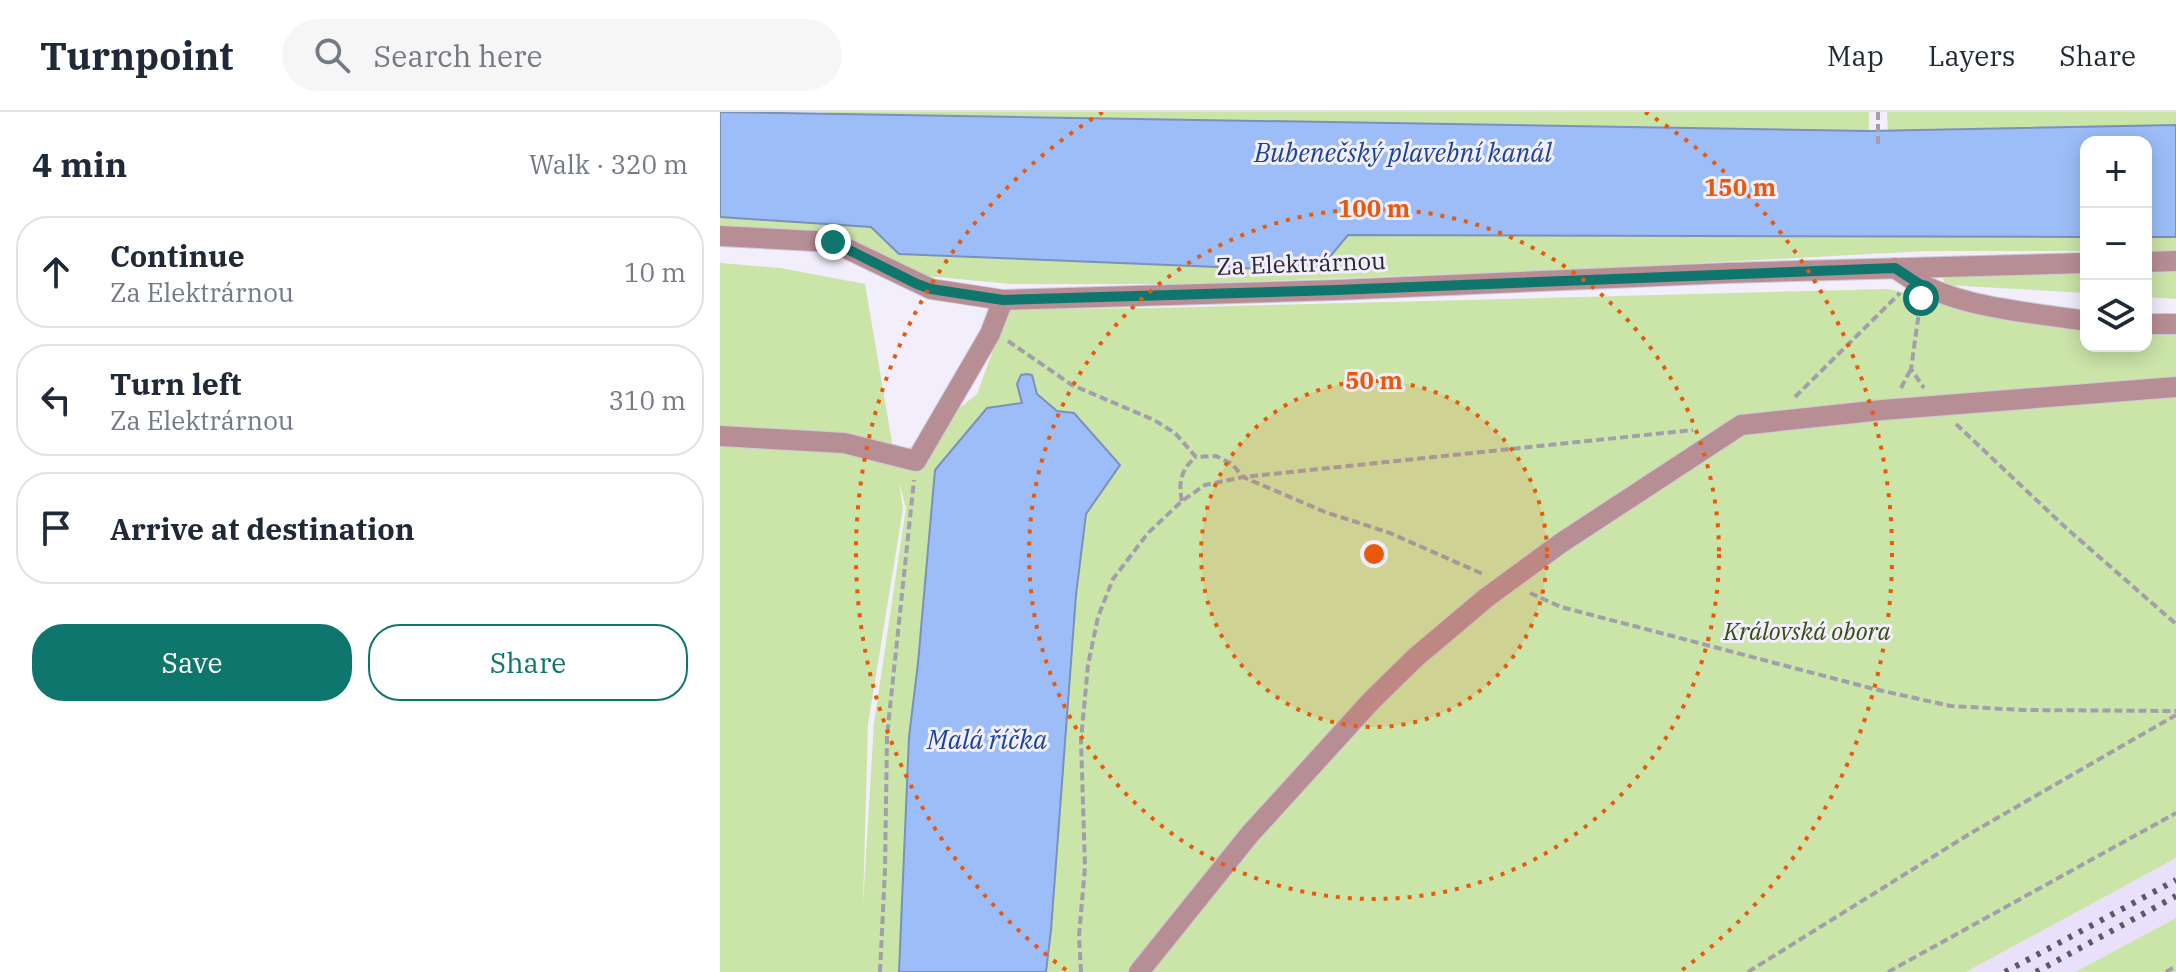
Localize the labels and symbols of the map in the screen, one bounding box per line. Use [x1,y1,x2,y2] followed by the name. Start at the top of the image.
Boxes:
[1253,135,1552,169] water label: Bubenečský plavební kanál
[1704,171,1776,203] text: 150 m
[1338,192,1410,224] text: 100 m
[815,224,851,260] route end
[1216,244,1386,282] street label: Za Elektrárnou
[1903,280,1939,316] route start
[1345,364,1403,396] text: 50 m
[1360,540,1388,568] centre of rings
[1722,615,1891,647] park label: Královská obora
[926,722,1047,756] water label: Malá říčka

